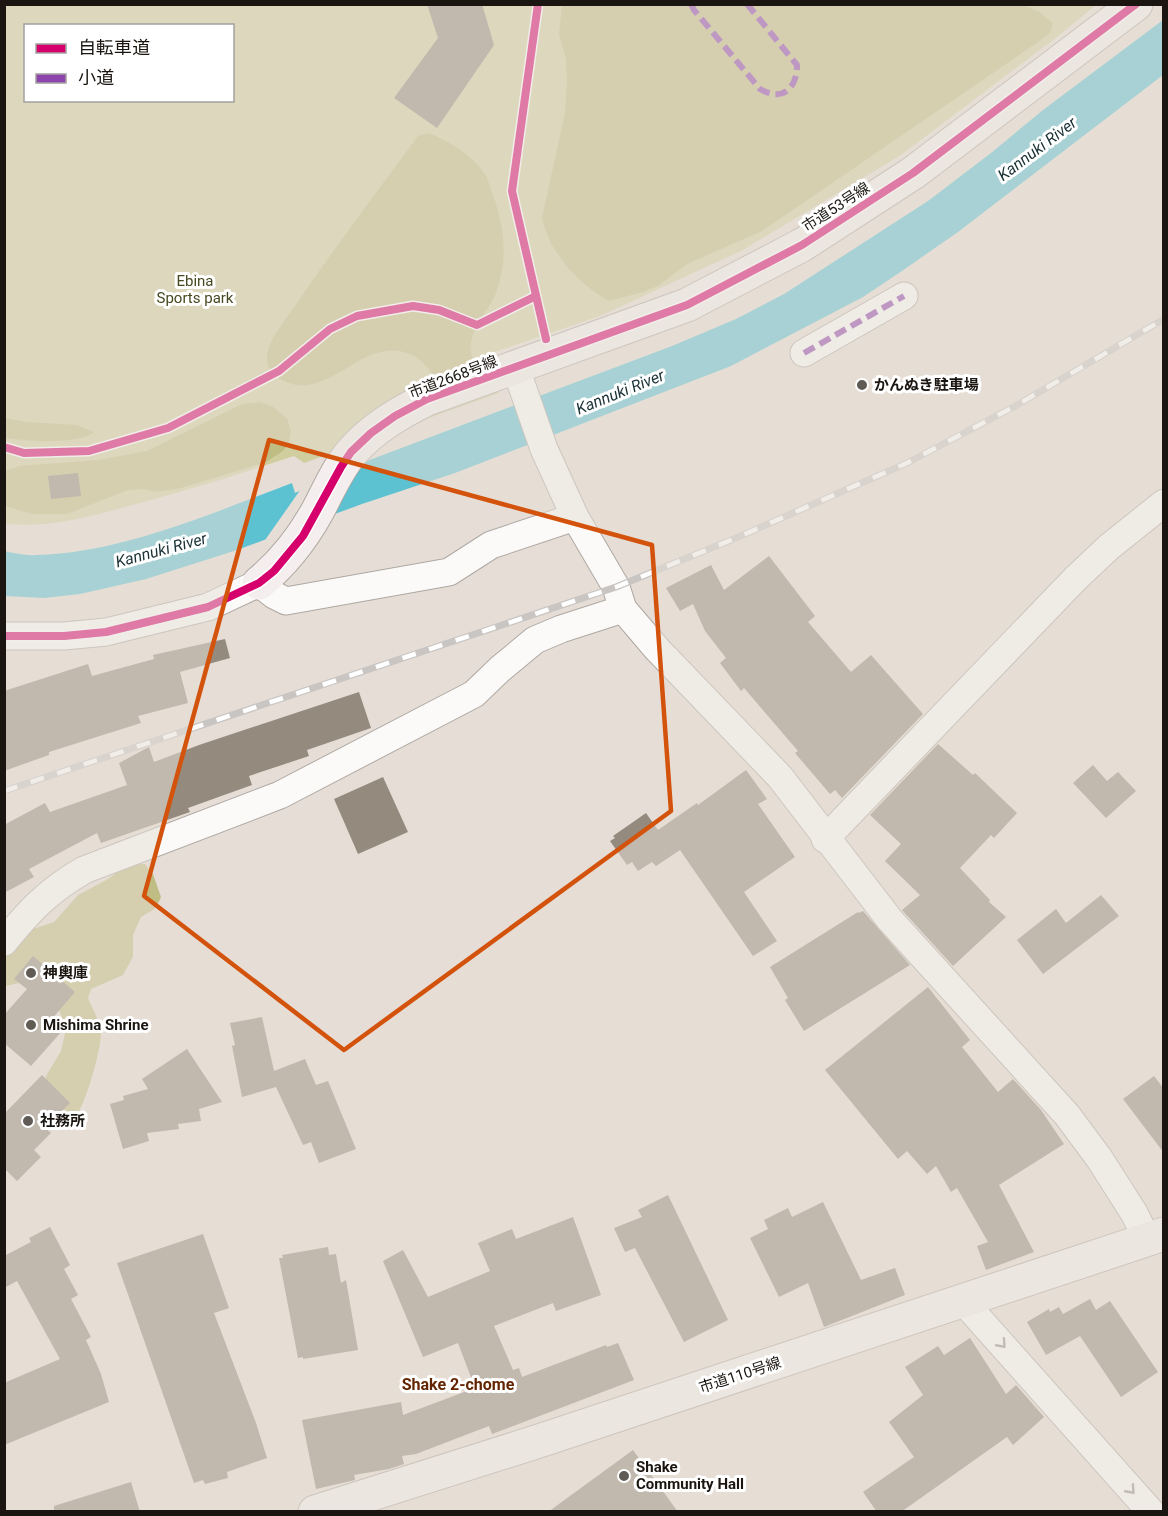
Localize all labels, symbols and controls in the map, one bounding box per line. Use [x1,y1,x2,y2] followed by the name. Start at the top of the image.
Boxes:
[24,24,234,102] legend
[78,37,150,58] text: 自転車道
[78,67,114,88] text: 小道
[994,113,1081,185] water label: Kannuki River
[799,179,873,235] street label: 市道53号線
[157,272,234,307] park label: Ebina Sports park
[406,352,500,402] street label: 市道2668号線
[573,365,668,418] water label: Kannuki River
[874,376,979,394] place label: かんぬき駐車場
[855,378,869,392] marker: かんぬき駐車場
[113,529,209,571] water label: Kannuki River
[42,964,88,982] place label: 神輿庫
[24,966,38,980] marker: 神輿庫
[43,1016,149,1034] place label: Mishima Shrine
[24,1018,38,1032] marker: Mishima Shrine
[40,1112,85,1130] place label: 社務所
[21,1114,35,1128] marker: 社務所
[995,1337,1006,1348] one-way arrow
[697,1353,783,1397] street label: 市道110号線
[402,1375,515,1394] district label: Shake 2-chome
[636,1458,744,1493] place label: Shake Community Hall
[617,1469,631,1483] marker: Shake Community Hall
[1124,1483,1135,1494] one-way arrow

